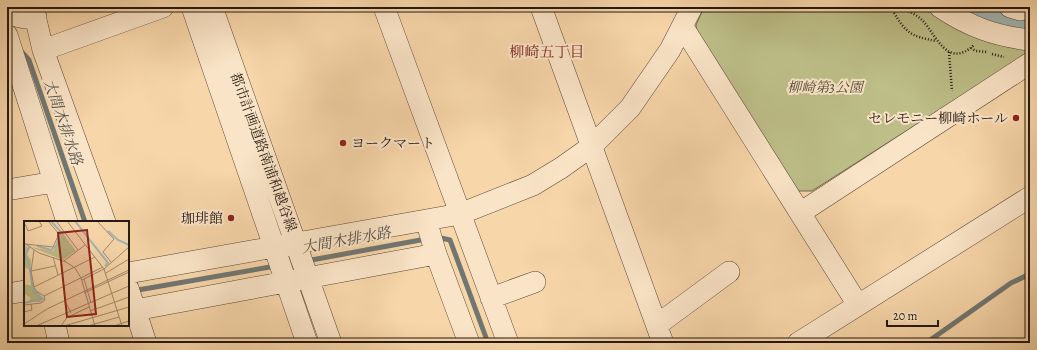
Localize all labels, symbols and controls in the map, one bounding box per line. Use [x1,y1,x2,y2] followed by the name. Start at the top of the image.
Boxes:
[509,42,585,62] district label: 柳崎五丁目
[226,70,301,234] street label: 都市計画道路南浦和越谷線
[39,76,87,169] water label: 大間木排水路
[787,78,865,97] park label: 柳崎第3公園
[868,109,1008,128] place label: セレモニー柳崎ホール
[1011,113,1021,123] marker: セレモニー柳崎ホール
[351,134,435,153] place label: ヨークマート
[338,138,348,148] marker: ヨークマート
[181,209,223,228] place label: 珈琲館
[226,213,236,223] marker: 珈琲館
[24,221,129,326] inset map
[300,222,393,258] water label: 大間木排水路
[887,302,938,328] scale bar
[893,308,917,324] text: 20 m

